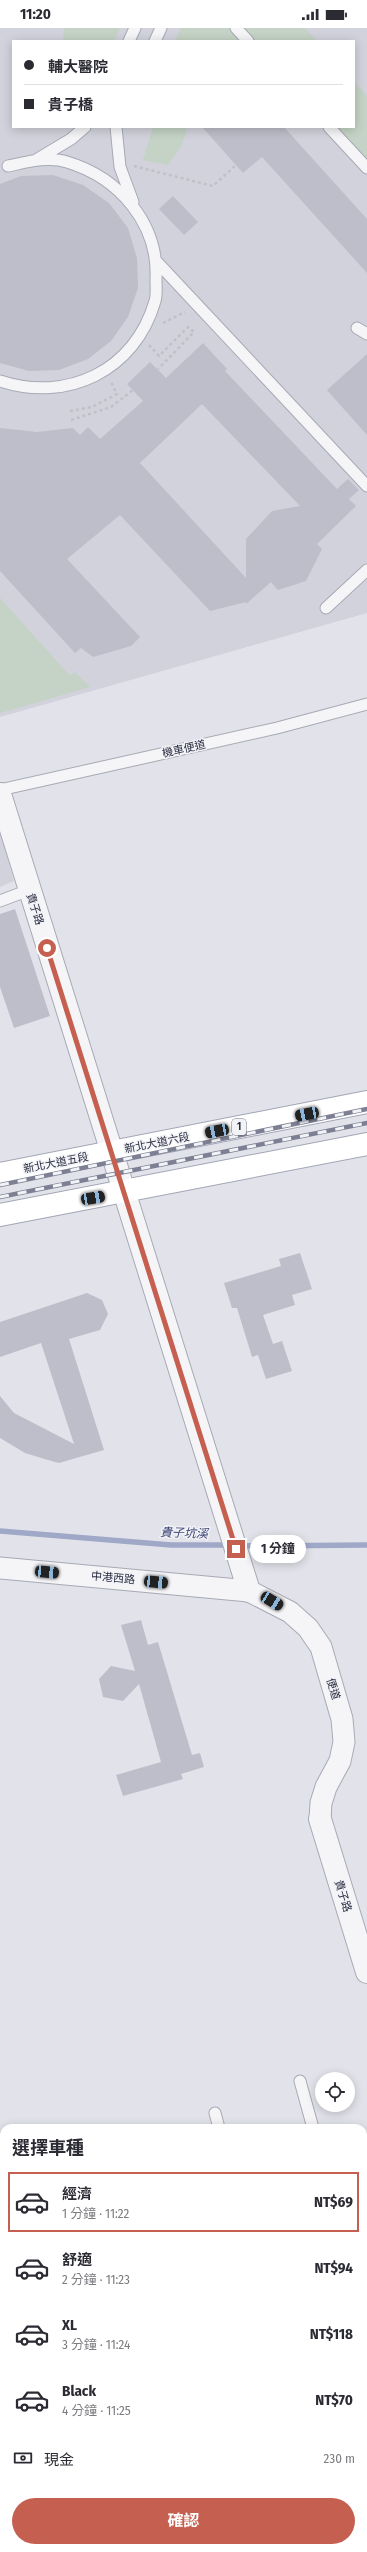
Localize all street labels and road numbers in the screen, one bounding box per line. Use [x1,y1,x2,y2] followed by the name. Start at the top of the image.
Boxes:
[161,738,207,760] street label: 機車便道
[24,891,46,927] street label: 貴子路
[232,1119,246,1135] road number: 1
[123,1130,191,1156] street label: 新北大道六段
[22,1150,90,1176] street label: 新北大道五段
[91,1570,135,1586] street label: 中港西路
[324,1677,342,1701] street label: 便道
[332,1878,354,1914] street label: 貴子路

